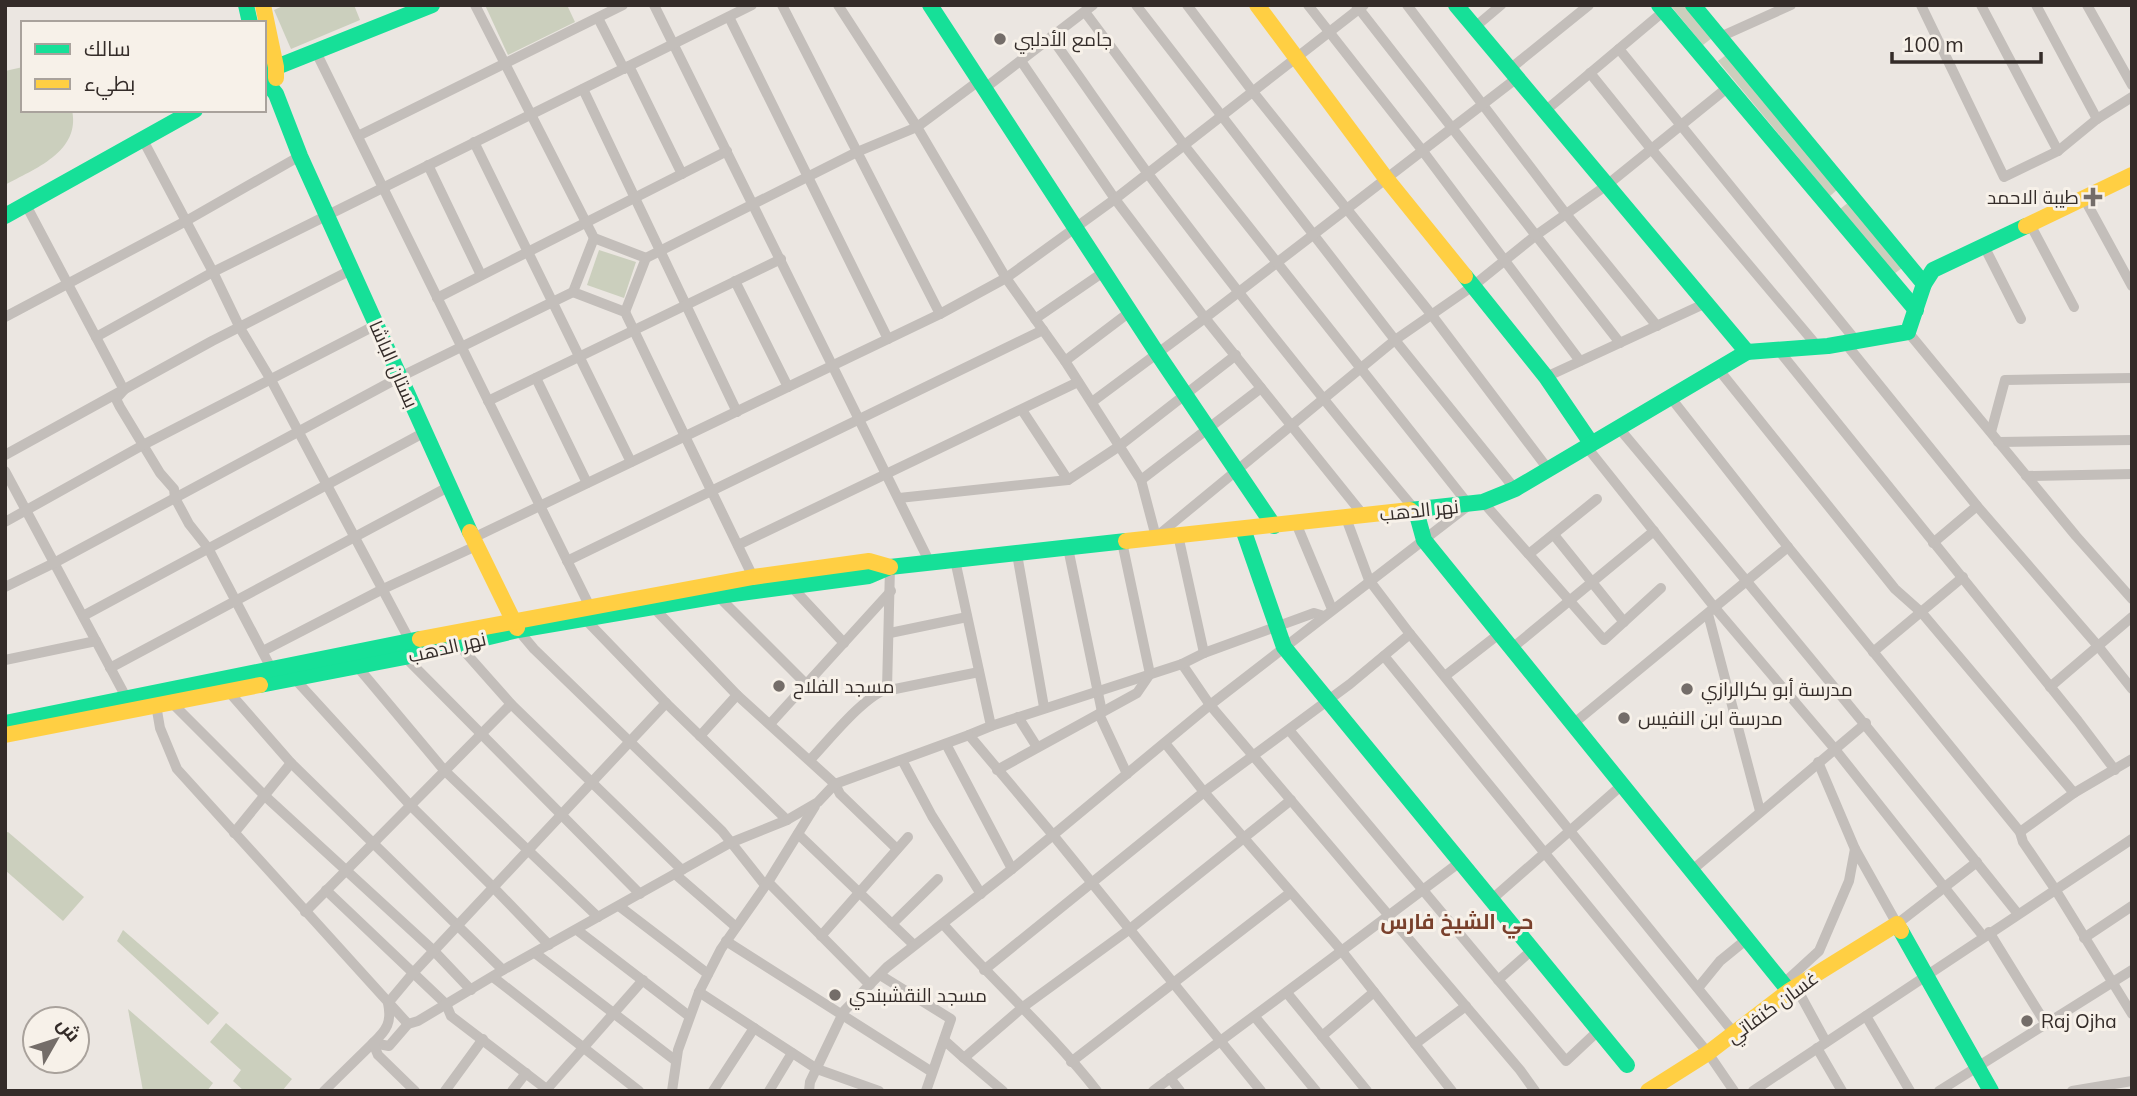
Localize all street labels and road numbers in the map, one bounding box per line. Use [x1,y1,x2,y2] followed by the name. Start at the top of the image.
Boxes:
[364,317,424,411] street label: بستان الباشا
[1378,494,1460,526] street label: نهر الدهب
[406,626,488,668] street label: نهر الدهب
[1721,966,1824,1051] street label: غسان كنفاتي

